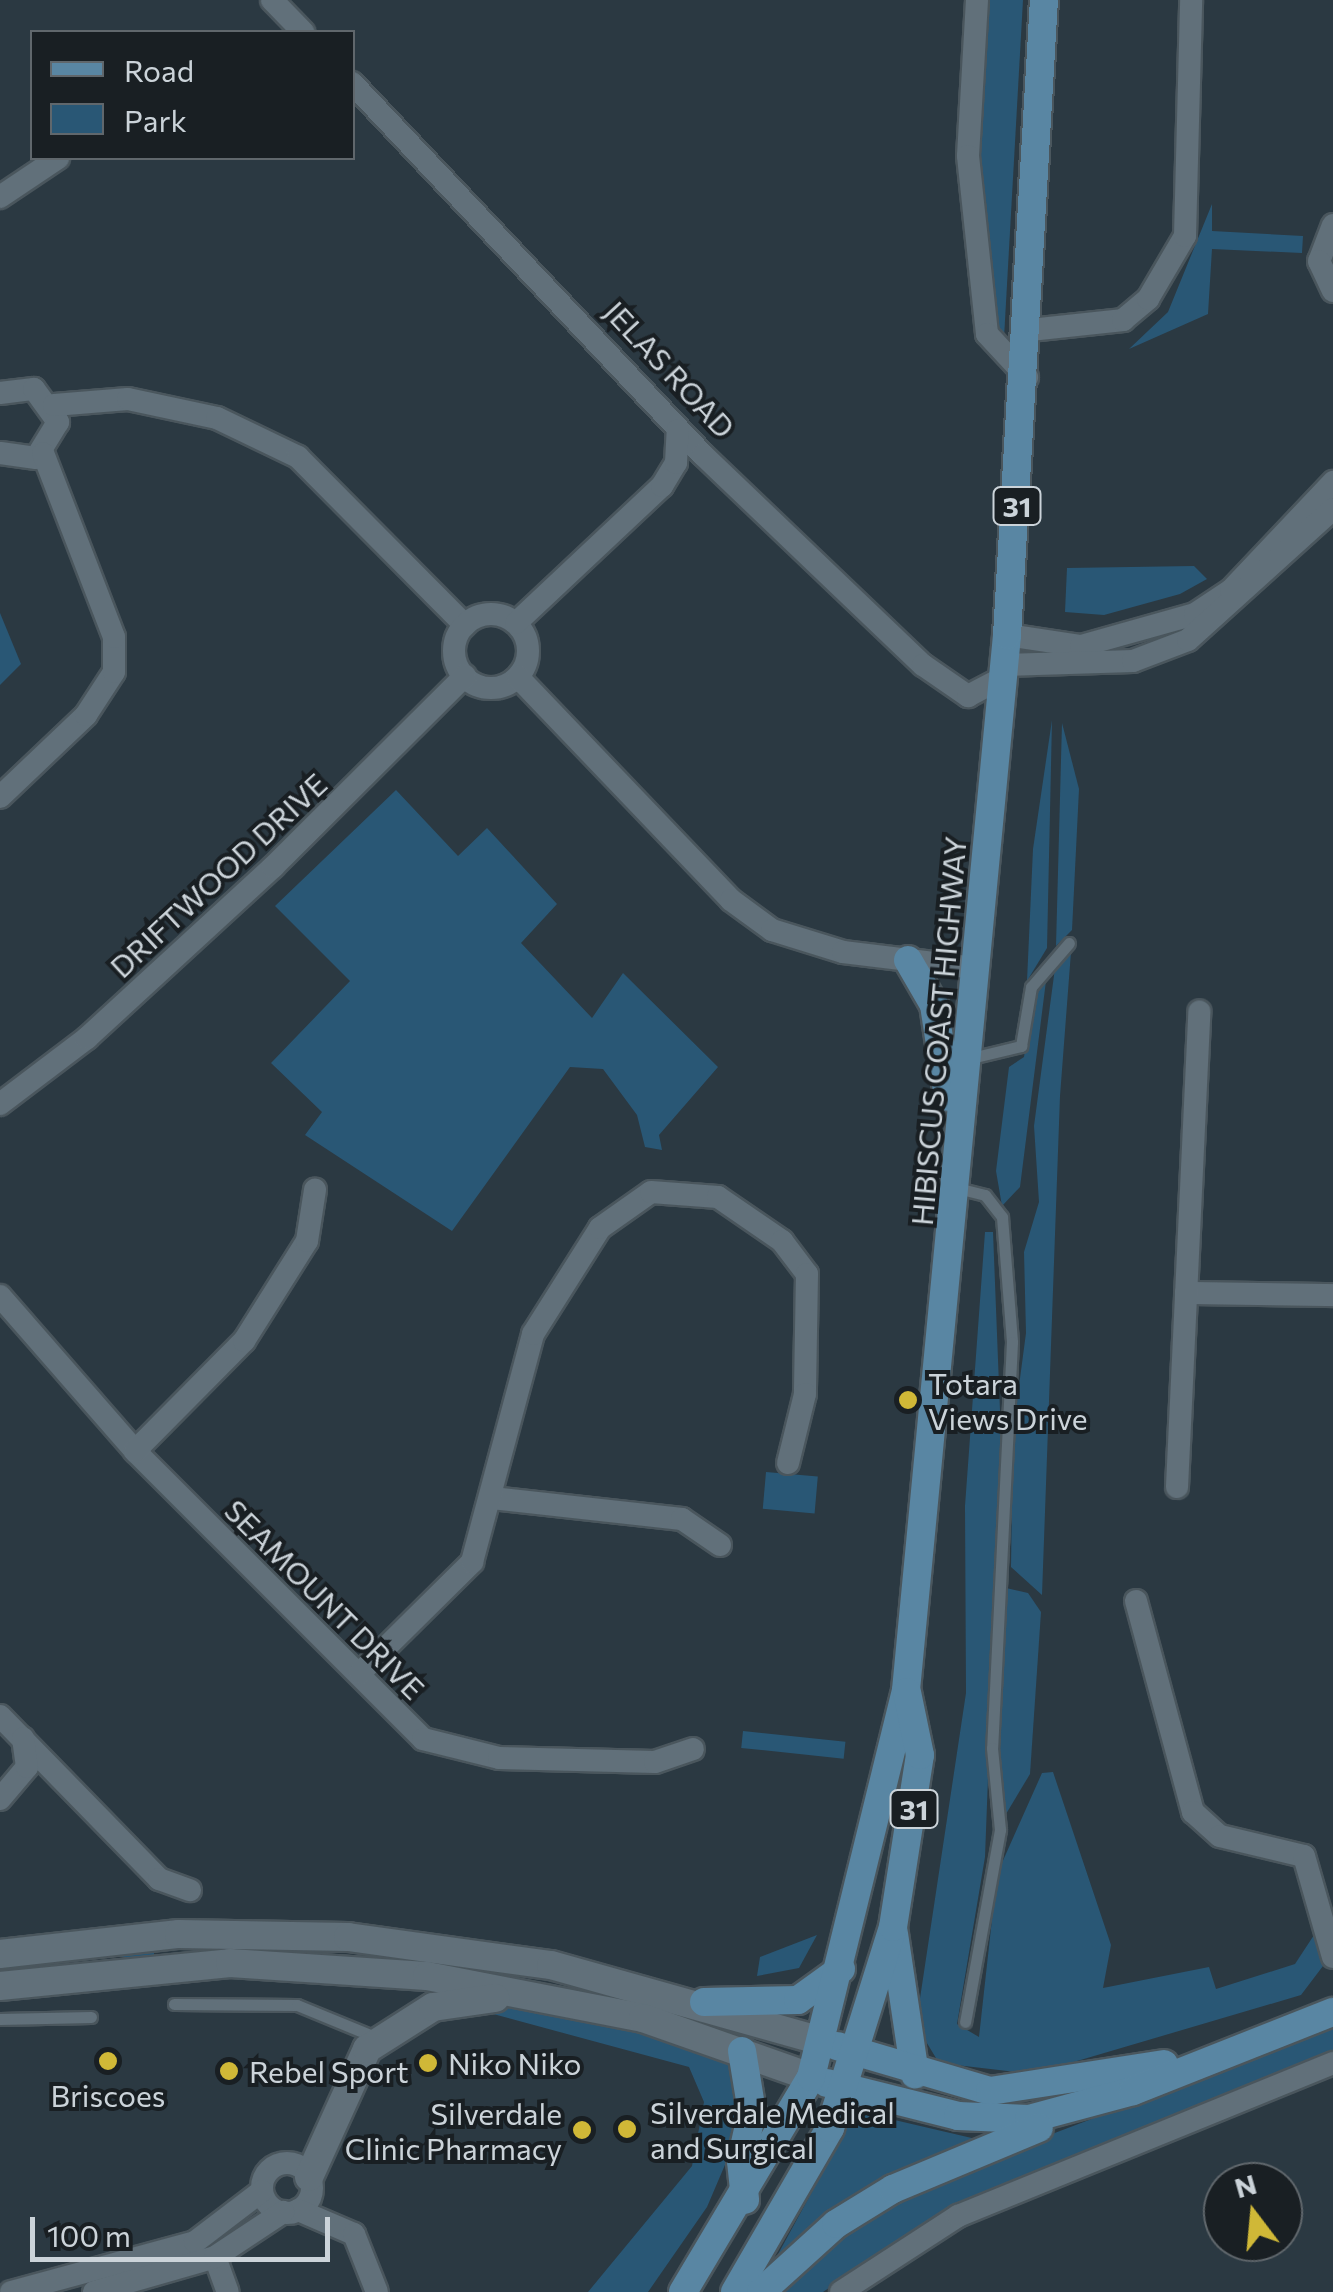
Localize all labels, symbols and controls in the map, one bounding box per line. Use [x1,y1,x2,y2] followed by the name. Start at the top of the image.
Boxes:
[30,30,355,160] legend
[124,51,194,88] text: Road
[124,101,187,138] text: Park
[598,293,742,445] street label: JELAS ROAD
[992,483,1042,529] road number: 31
[102,765,334,985] street label: DRIFTWOOD DRIVE
[903,835,973,1227] street label: HIBISCUS COAST HIGHWAY
[928,1365,1088,1436] place label: Totara Views Drive
[897,1389,919,1411] marker: Totara Views Drive
[218,1492,432,1706] street label: SEAMOUNT DRIVE
[889,1786,939,1832] road number: 31
[448,2045,581,2081] place label: Niko Niko
[97,2050,119,2072] marker: Briscoes
[417,2052,439,2074] marker: Niko Niko
[249,2053,408,2089] place label: Rebel Sport
[218,2060,240,2082] marker: Rebel Sport
[51,2077,165,2113] place label: Briscoes
[650,2094,895,2164] place label: Silverdale Medical and Surgical
[345,2095,562,2166] place label: Silverdale Clinic Pharmacy
[614,2116,640,2142] marker: Silverdale Medical and Surgical
[571,2119,593,2141] marker: Silverdale Clinic Pharmacy
[1203,2162,1303,2262] north arrow
[1231,2166,1260,2204] text: N
[35,2197,335,2259] scale bar
[47,2216,131,2253] text: 100 m

